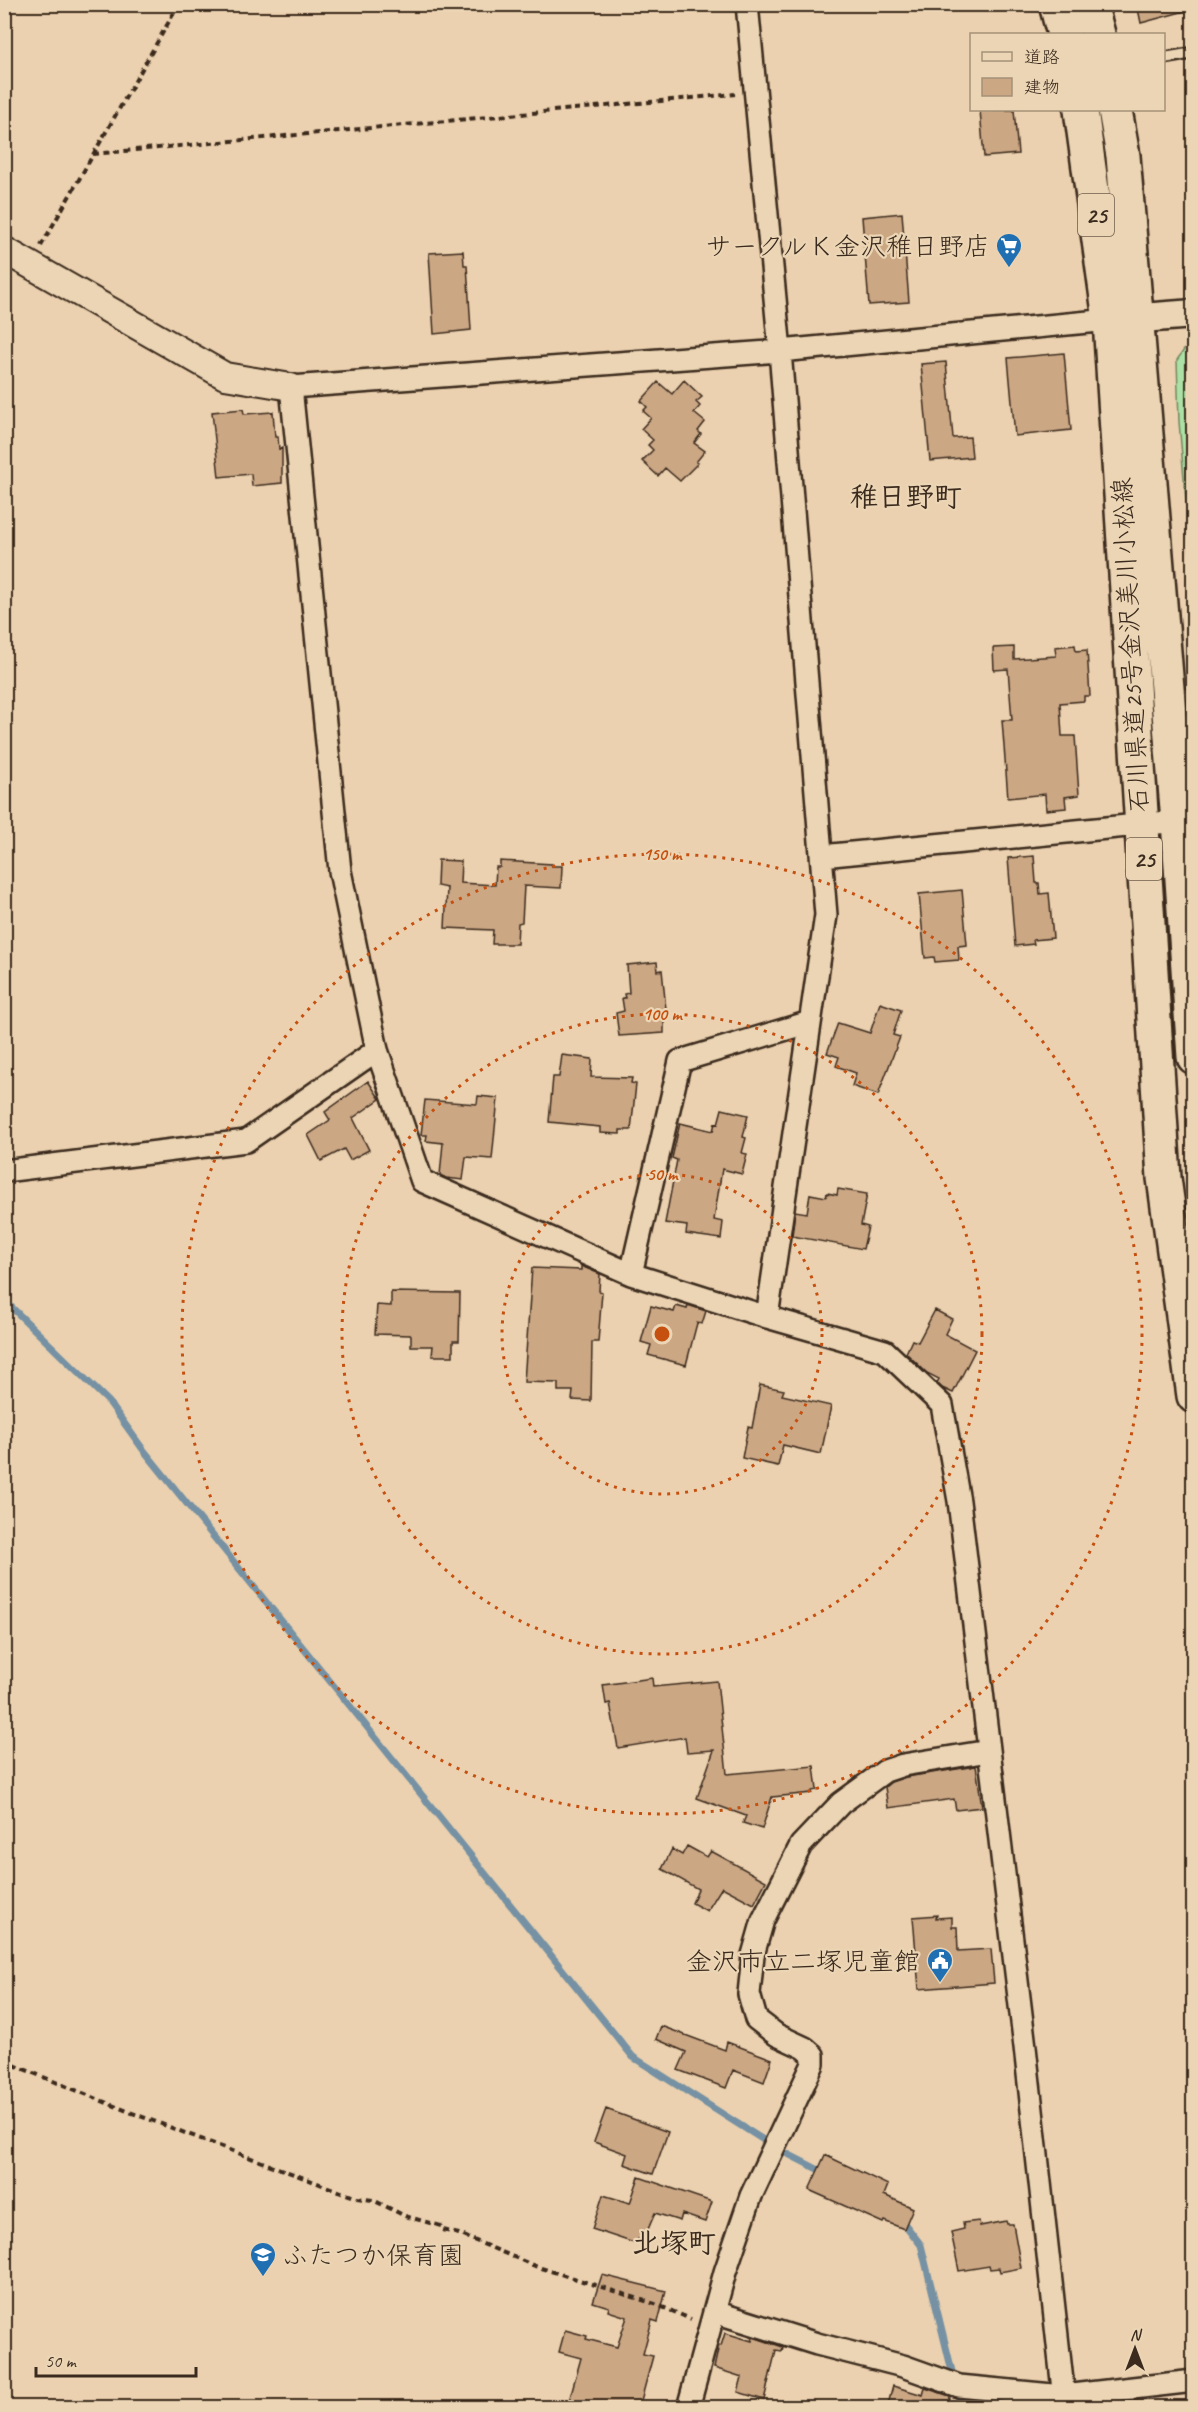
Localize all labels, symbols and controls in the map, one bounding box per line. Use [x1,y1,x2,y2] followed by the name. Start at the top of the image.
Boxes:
[970,33,1165,111] legend
[1024,46,1060,68] text: 道路
[1024,76,1060,98] text: 建物
[1078,194,1114,236] road number: 25
[706,230,990,263] place label: サークルＫ金沢稚日野店
[994,231,1024,269] supermarket icon: サークルＫ金沢稚日野店
[1105,477,1156,813] street label: 石川県道25号金沢美川小松線
[850,479,962,514] district label: 稚日野町
[1126,838,1162,880] road number: 25
[643,843,683,865] text: 150 m
[643,1003,683,1025] text: 100 m
[647,1163,679,1185] text: 50 m
[652,1324,672,1344] centre of rings
[686,1945,920,1978] place label: 金沢市立二塚児童館
[925,1946,955,1984] public building icon: 金沢市立二塚児童館
[632,2225,716,2260] district label: 北塚町
[282,2239,464,2272] place label: ふたつか保育園
[248,2240,278,2278] school or university icon: ふたつか保育園
[1105,2319,1165,2379] north arrow
[1130,2325,1143,2345] text: N
[36,2340,196,2378] scale bar
[45,2350,78,2372] text: 50 m

